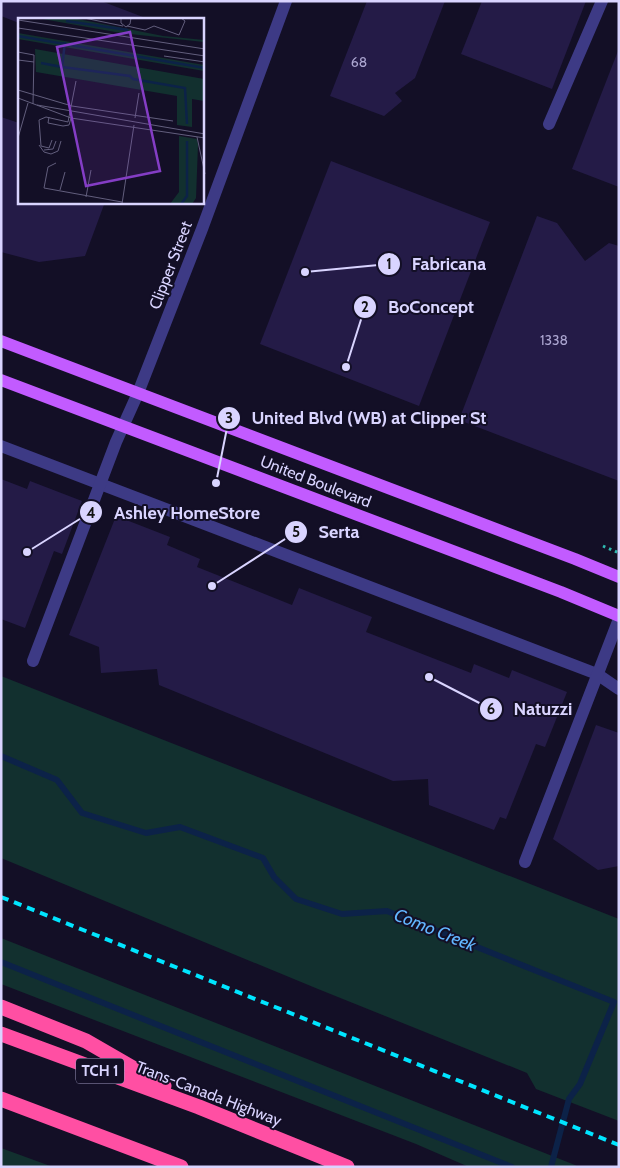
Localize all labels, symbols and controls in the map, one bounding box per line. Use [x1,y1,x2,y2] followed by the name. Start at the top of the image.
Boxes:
[18,18,204,204] inset map
[351,53,367,71] house number: 68
[145,218,196,312] street label: Clipper Street
[377,247,496,280] callout: Fabricana
[412,253,486,275] text: Fabricana
[386,255,392,273] text: 1
[353,290,484,323] callout: BoConcept
[388,296,474,318] text: BoConcept
[361,298,369,316] text: 2
[540,331,568,349] house number: 1338
[216,401,496,434] callout: United Blvd (WB) at Clipper St
[251,407,487,429] text: United Blvd (WB) at Clipper St
[225,409,233,427] text: 3
[258,452,374,511] street label: United Boulevard
[79,496,269,529] callout: Ashley HomeStore
[114,502,260,524] text: Ashley HomeStore
[86,504,96,522] text: 4
[284,515,370,548] callout: Serta
[319,521,359,543] text: Serta
[292,523,300,541] text: 5
[479,692,582,725] callout: Natuzzi
[514,698,572,720] text: Natuzzi
[487,700,495,718] text: 6
[391,904,480,957] water label: Como Creek
[133,1057,284,1130] street label: Trans-Canada Highway
[76,1058,124,1084] road number: TCH 1

